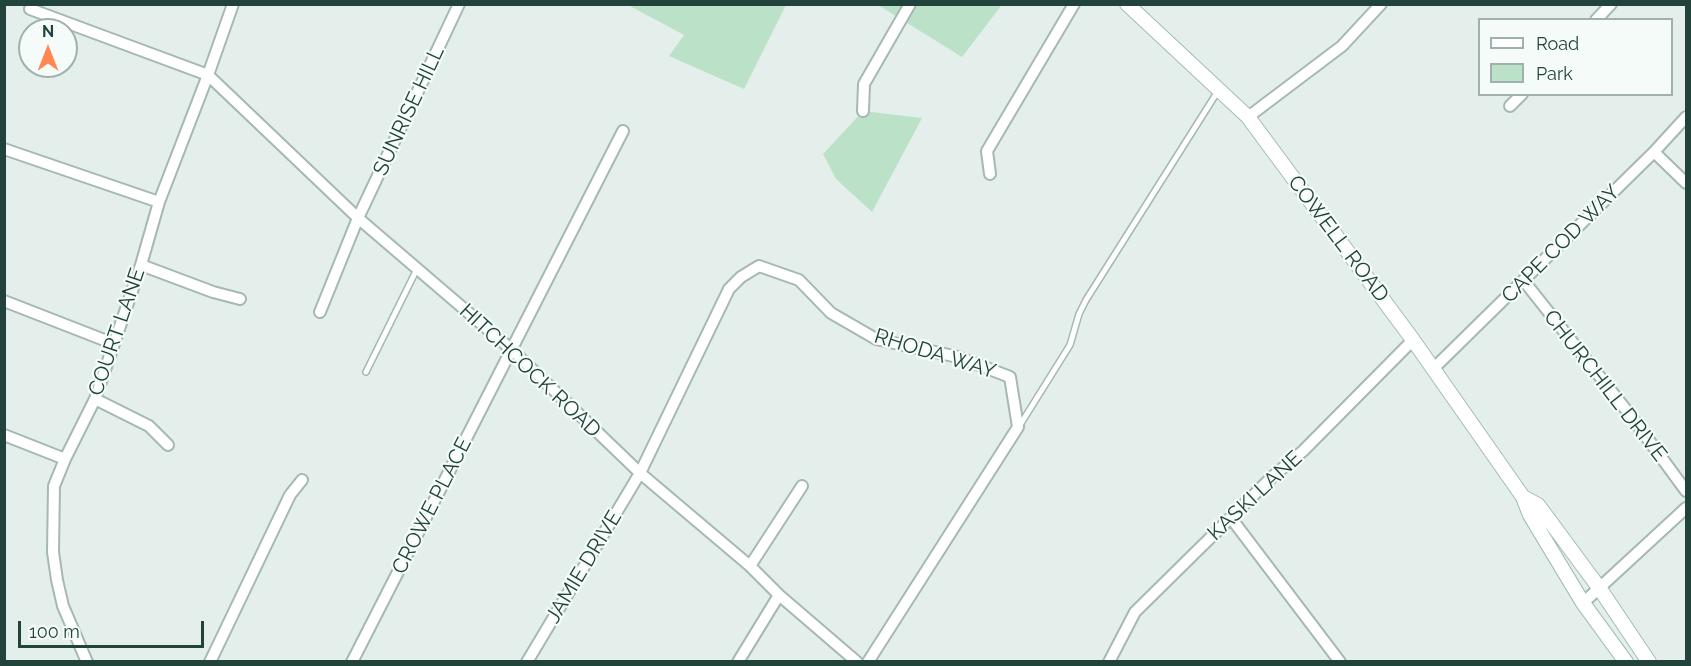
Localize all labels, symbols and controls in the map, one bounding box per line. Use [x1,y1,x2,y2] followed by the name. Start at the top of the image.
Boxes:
[18,18,78,78] north arrow
[1478,18,1673,96] legend
[42,22,54,41] text: N
[1536,33,1579,54] text: Road
[368,42,450,180] street label: SUNRISE HILL
[1536,63,1573,84] text: Park
[1282,171,1394,307] street label: COWELL ROAD
[1497,180,1625,308] street label: CAPE COD WAY
[83,265,151,399] street label: COURT LANE
[454,299,606,443] street label: HITCHCOCK ROAD
[1538,305,1672,467] street label: CHURCHILL DRIVE
[871,324,999,384] street label: RHODA WAY
[387,434,477,578] street label: CROWE PLACE
[1203,446,1307,546] street label: KASKI LANE
[541,506,627,628] street label: JAMIE DRIVE
[21,609,207,647] scale bar
[29,621,80,642] text: 100 m

